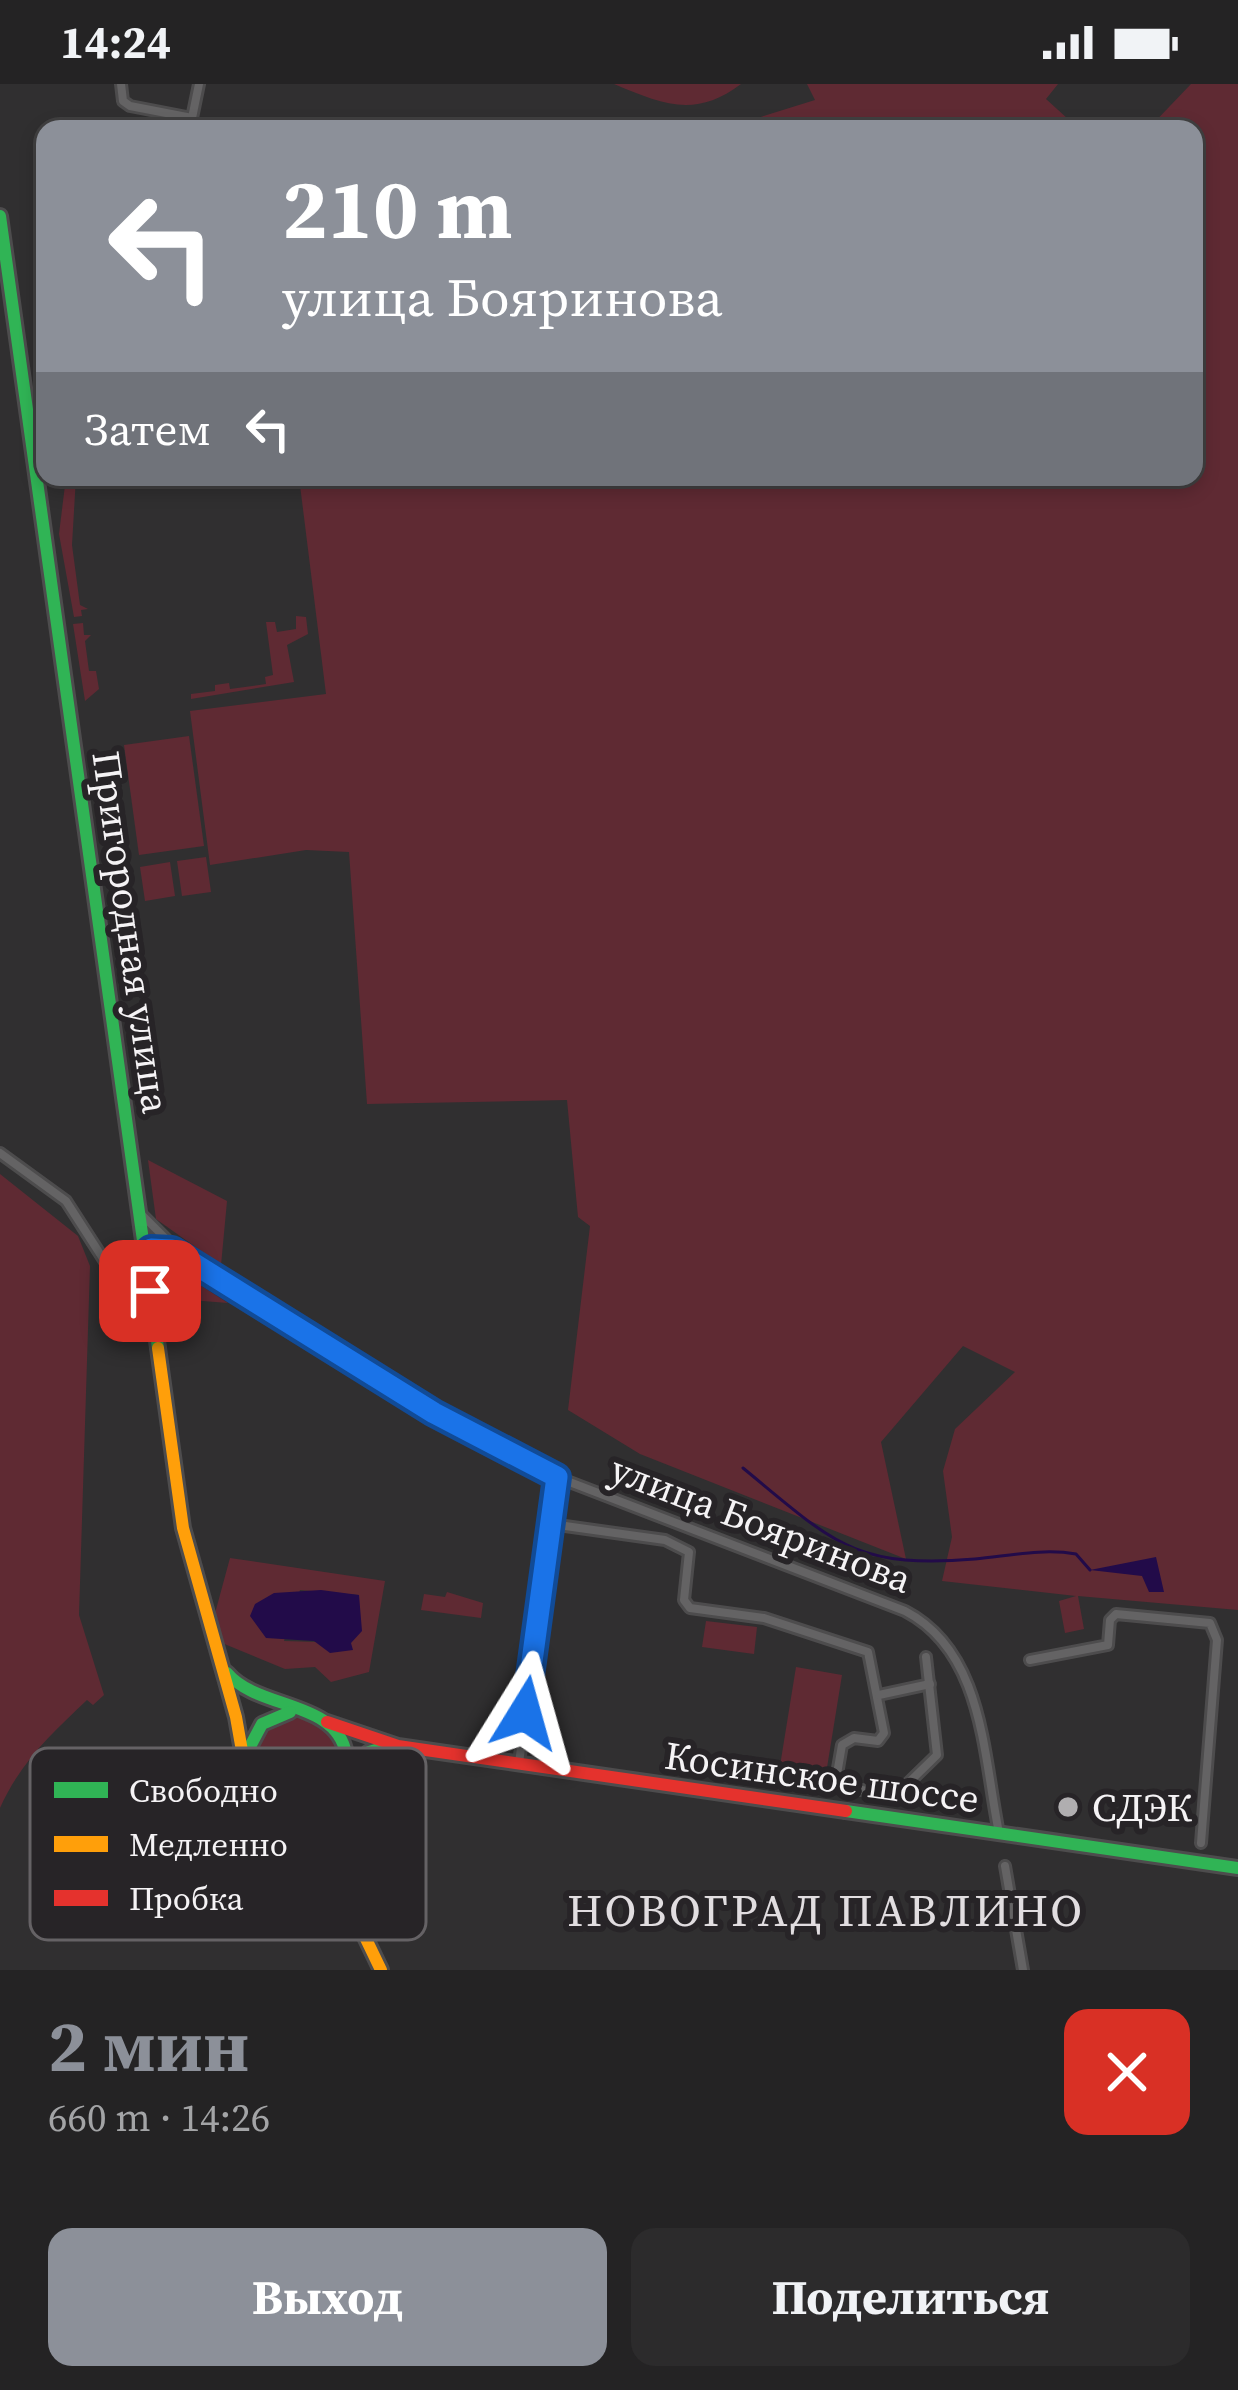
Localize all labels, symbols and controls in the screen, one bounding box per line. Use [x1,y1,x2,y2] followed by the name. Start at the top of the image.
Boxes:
[60,11,171,73] text: 14:24
[282,151,513,266] text: 210 m
[84,168,240,324] icon: left
[282,260,723,334] text: улица Бояринова
[235,396,301,462] icon: left
[84,398,211,460] text: Затем
[79,748,183,1117] street label: Пригородная улица
[99,1240,201,1342] pin
[117,1258,183,1324] icon: arrive
[603,1442,919,1606] street label: улица Бояринова
[462,1650,588,1776] position arrow
[661,1729,983,1825] street label: Косинское шоссе
[30,1748,426,1940] legend
[129,1768,278,1813] text: Свободно
[1092,1781,1192,1834] place label: СДЭК
[1055,1794,1081,1820] marker: СДЭК
[129,1822,288,1867] text: Медленно
[129,1876,244,1921] text: Пробка
[567,1879,1085,1941] district label: НОВОГРАД ПАВЛИНО
[48,1996,249,2095] text: 2 мин
[1064,2009,1190,2135] button: close
[48,2091,270,2144] text: 660 m · 14:26
[48,2228,607,2366] button: Выход
[631,2228,1190,2366] button: Поделиться

